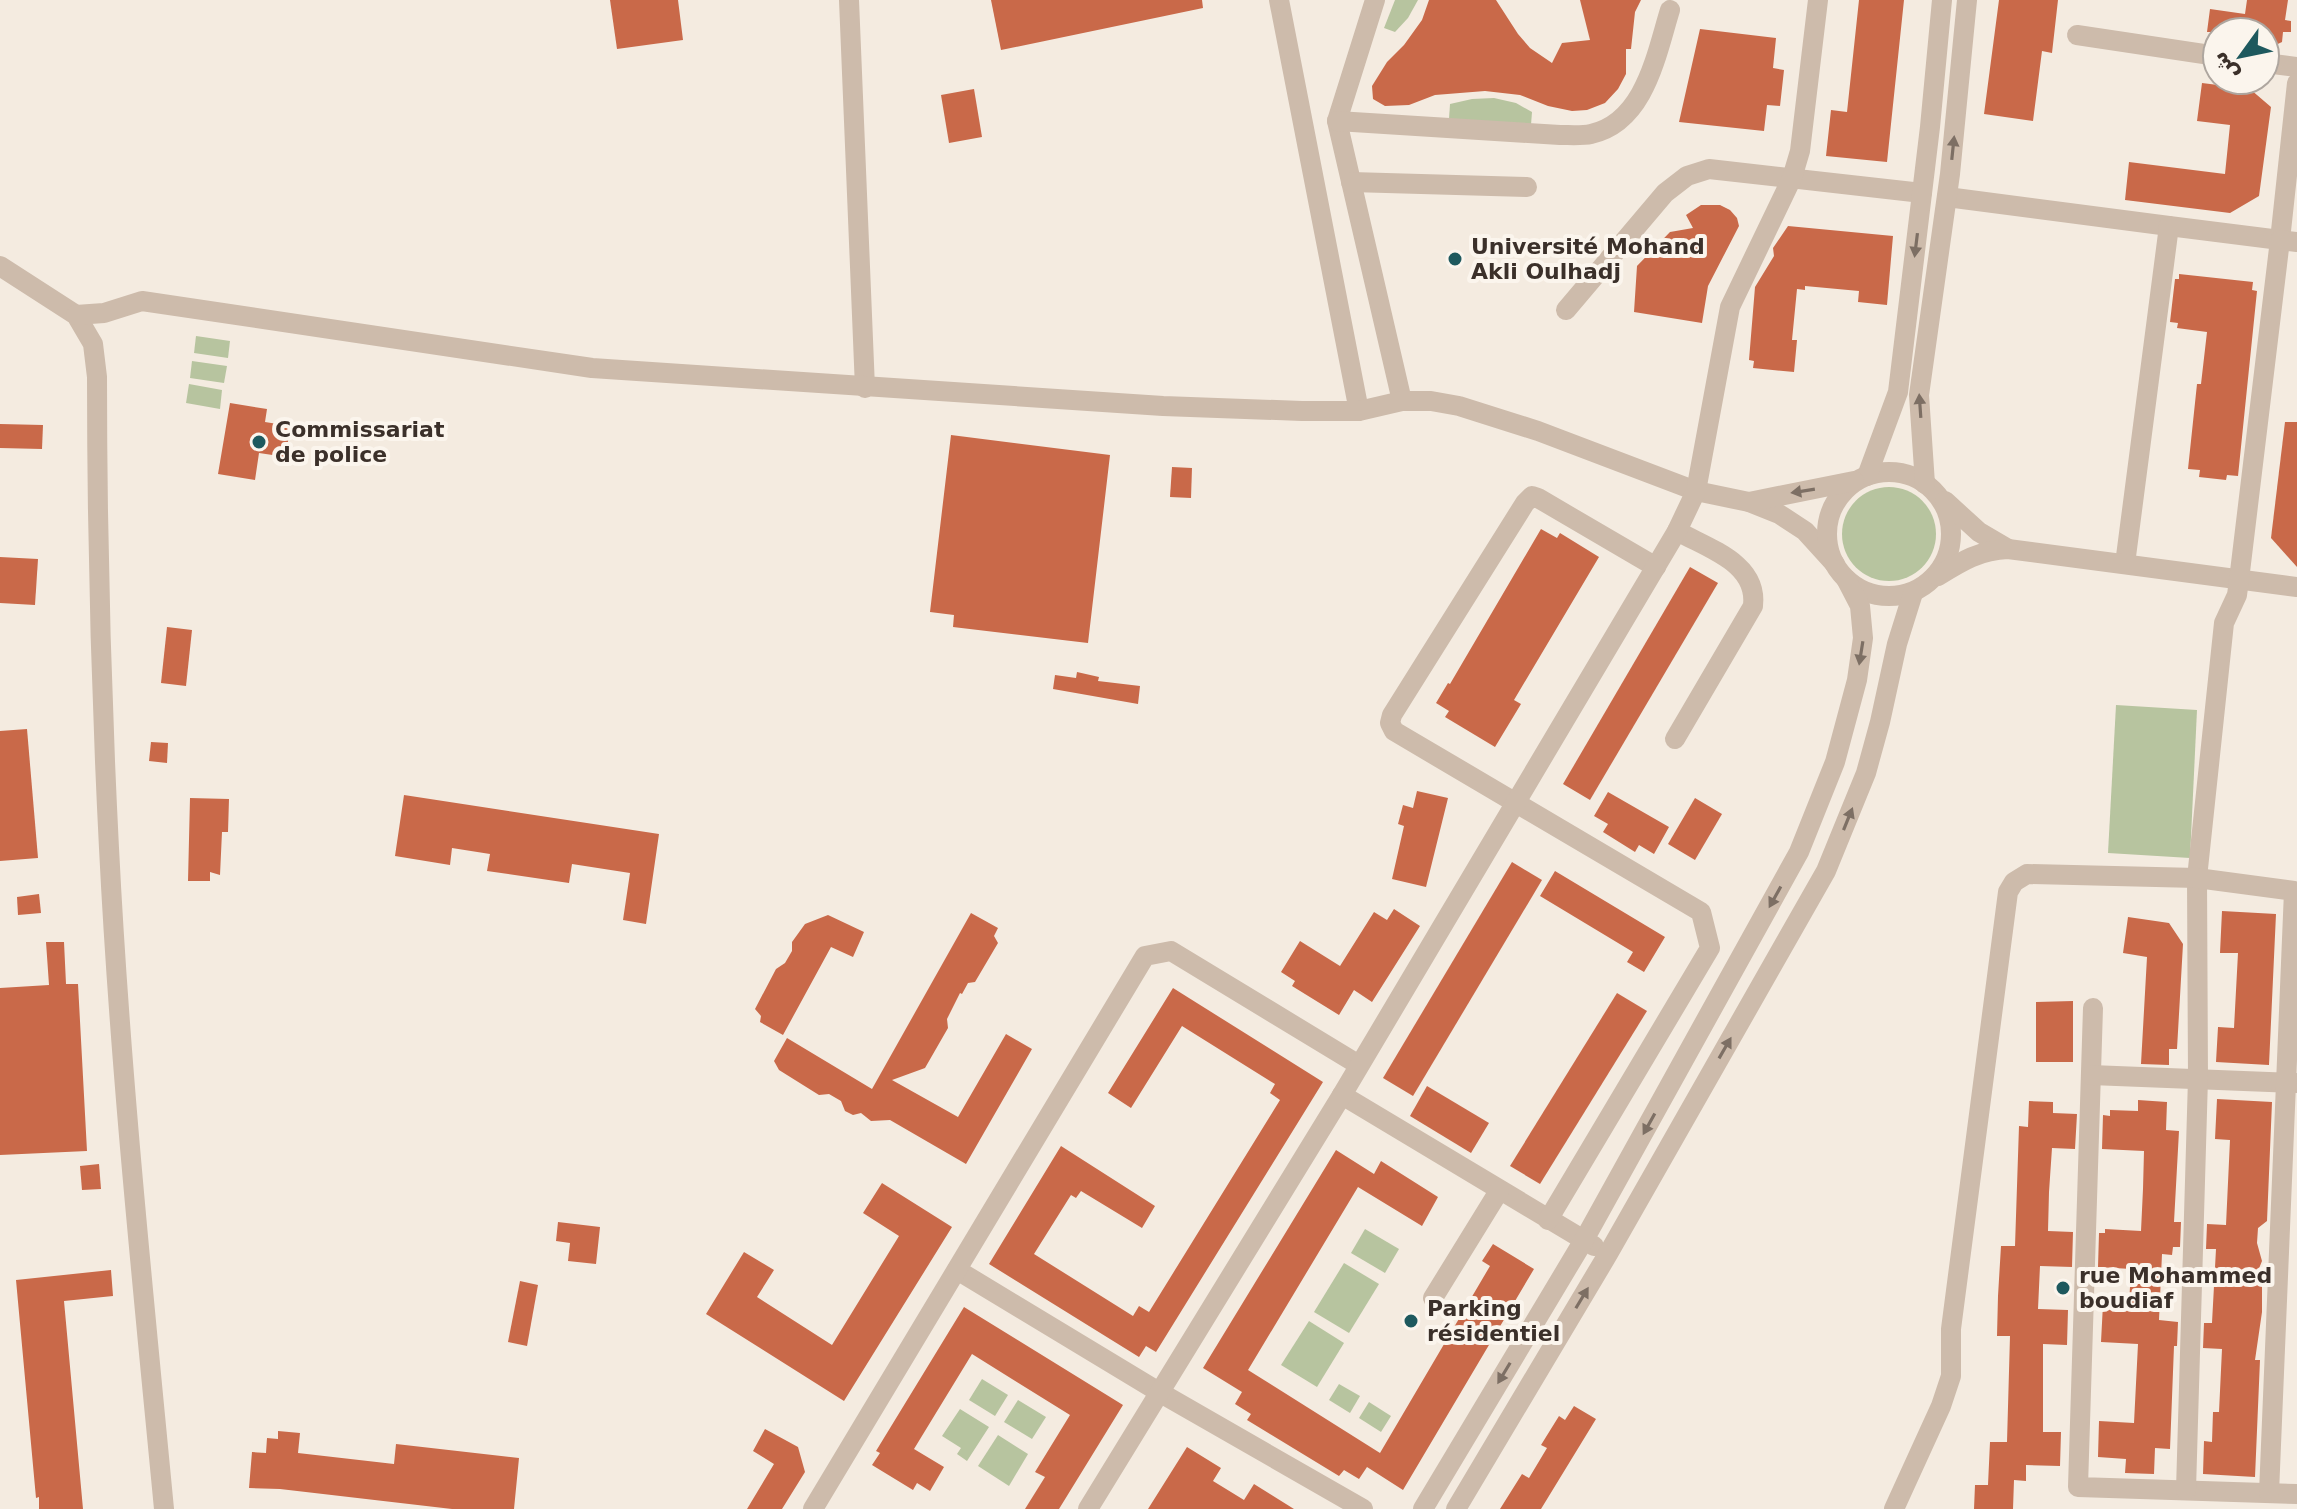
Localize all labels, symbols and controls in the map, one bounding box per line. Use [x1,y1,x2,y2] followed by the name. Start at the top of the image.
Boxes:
[2201,16,2281,96] north arrow
[2206,47,2243,86] text: ش
[1946,135,1959,160] one-way arrow
[1909,232,1922,257] one-way arrow
[1471,234,1705,284] place label: Université Mohand Akli Oulhadj
[1446,250,1464,268] marker: Université Mohand Akli Oulhadj
[1913,393,1926,418] one-way arrow
[275,417,445,467] place label: Commissariat de police
[250,433,268,451] marker: Commissariat de police
[1791,485,1816,498] one-way arrow
[1854,641,1867,666] one-way arrow
[1842,807,1855,831] one-way arrow
[1768,885,1781,908] one-way arrow
[1718,1037,1732,1059] one-way arrow
[1642,1113,1656,1135] one-way arrow
[2079,1263,2272,1313] place label: rue Mohammed boudiaf
[2054,1279,2072,1297] marker: rue Mohammed boudiaf
[1575,1286,1589,1309] one-way arrow
[1427,1296,1560,1346] place label: Parking résidentiel
[1402,1312,1420,1330] marker: Parking résidentiel
[1497,1362,1511,1384] one-way arrow

